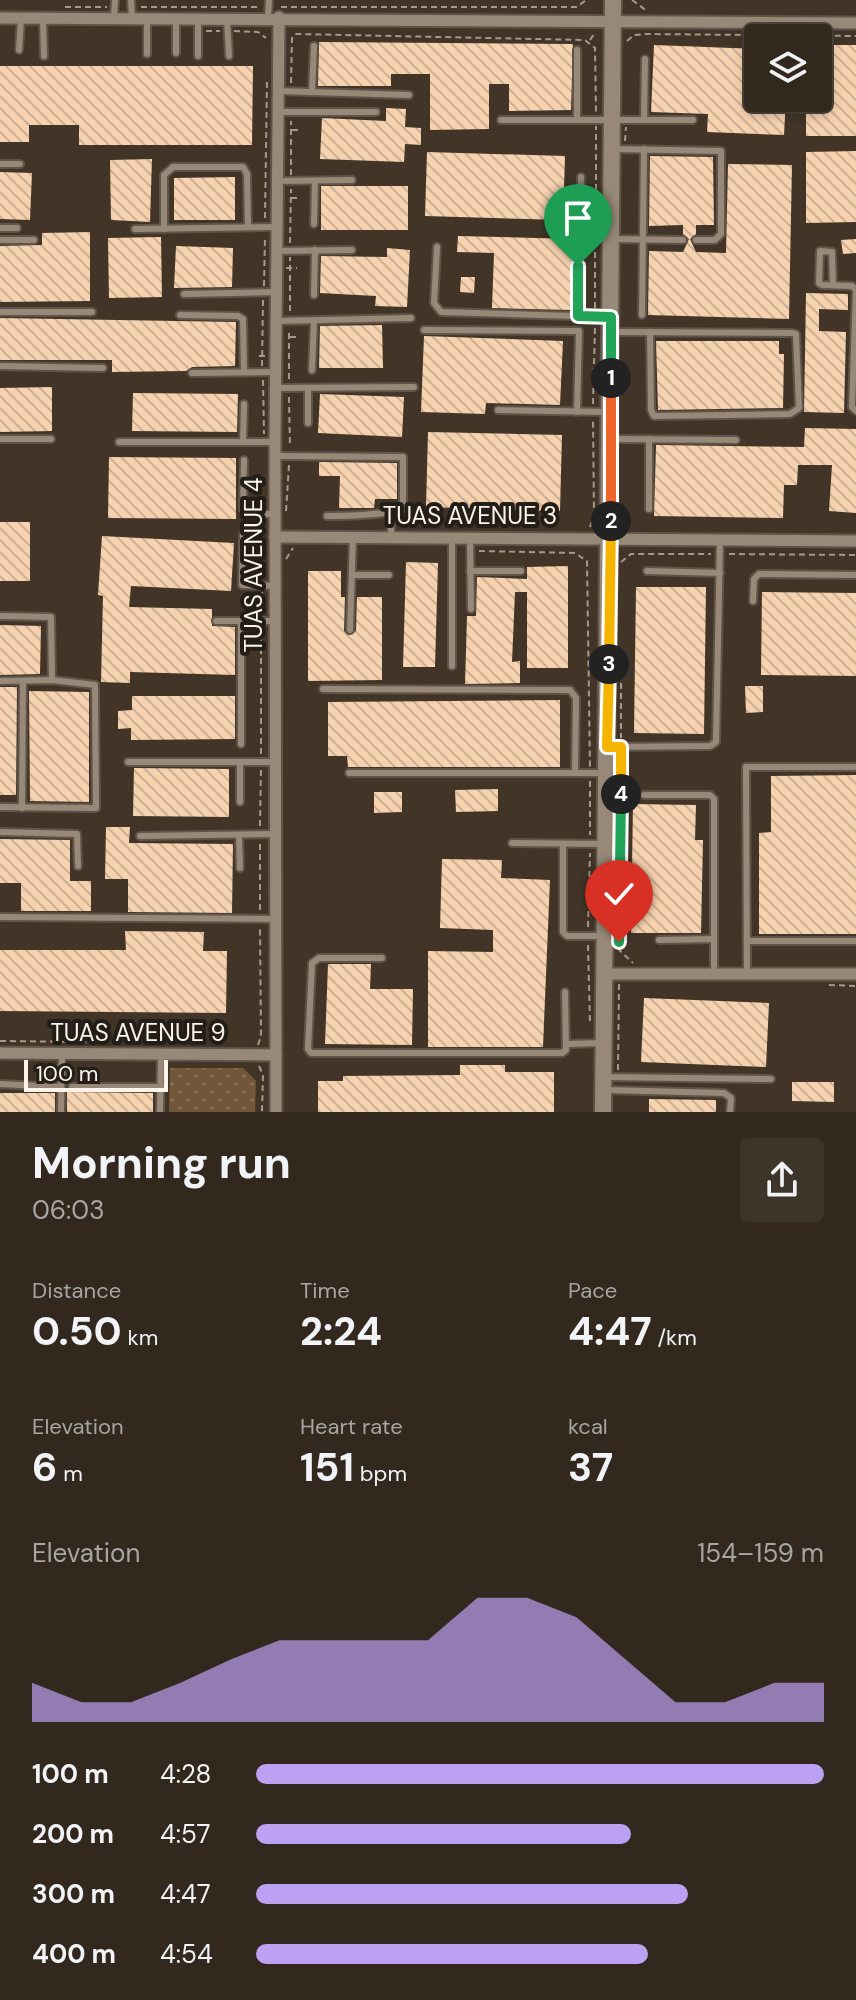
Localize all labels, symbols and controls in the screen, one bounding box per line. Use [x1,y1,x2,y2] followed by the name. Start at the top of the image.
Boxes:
[744,24,832,112] map controls
[744,24,832,112] button: layers
[544,184,612,266] pin
[556,196,600,240] icon: arrive
[591,358,631,398] pin: 1
[607,363,615,392] text: 1
[238,478,269,652] street label: TUAS AVENUE 4
[383,500,557,531] street label: TUAS AVENUE 3
[591,501,631,541] pin: 2
[605,506,617,535] text: 2
[589,644,629,684] pin: 3
[602,649,616,678] text: 3
[601,774,641,814] pin: 4
[614,779,628,808] text: 4
[585,860,653,942] pin
[597,872,641,916] icon: check
[50,1017,226,1048] street label: TUAS AVENUE 9
[24,1056,168,1092] scale bar
[36,1059,98,1088] text: 100 m
[32,1134,291,1192] text: Morning run
[740,1138,824,1222] button: share
[32,1193,105,1227] text: 06:03
[32,1276,121,1305] text: Distance
[300,1276,350,1305] text: Time
[568,1276,617,1305] text: Pace
[32,1305,122,1357] text: 0.50
[300,1305,382,1357] text: 2:24
[568,1305,652,1357] text: 4:47
[122,1323,158,1352] text: km
[652,1323,697,1352] text: /km
[32,1412,124,1441] text: Elevation
[300,1412,403,1441] text: Heart rate
[568,1412,608,1441] text: kcal
[32,1441,57,1493] text: 6
[300,1441,354,1493] text: 151
[568,1441,613,1493] text: 37
[57,1459,83,1488] text: m
[354,1459,407,1488] text: bpm
[32,1536,140,1570] text: Elevation
[697,1536,824,1570] text: 154–159 m
[32,1757,109,1791] text: 100 m
[160,1757,211,1791] text: 4:28
[32,1817,114,1851] text: 200 m
[160,1817,210,1851] text: 4:57
[32,1877,115,1911] text: 300 m
[160,1877,211,1911] text: 4:47
[32,1937,116,1971] text: 400 m
[160,1937,213,1971] text: 4:54

